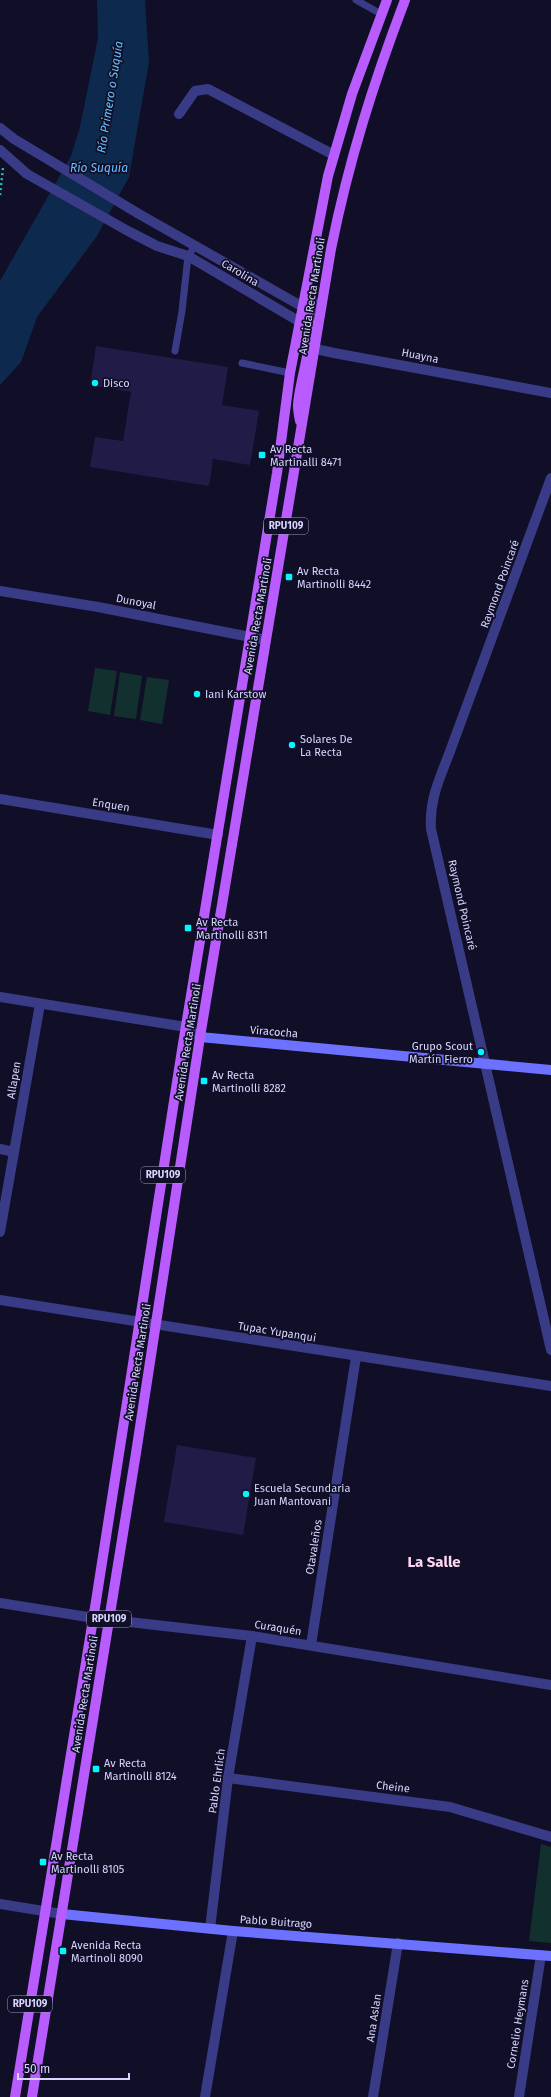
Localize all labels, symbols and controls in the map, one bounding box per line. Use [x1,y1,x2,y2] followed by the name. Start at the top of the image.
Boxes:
[94,40,126,154] water label: Río Primero o Suquía
[70,161,128,175] water label: Río Suquía
[296,237,328,355] street label: Avenida Recta Martinoli
[219,257,261,289] street label: Carolina
[400,346,440,366] street label: Huayna
[103,377,130,390] place label: Disco
[90,378,100,388] marker: Disco
[270,443,342,469] place label: Av Recta Martinalli 8471
[257,450,267,460] marker: Av Recta Martinalli 8471
[264,518,308,534] road number: RPU109
[478,538,522,630] street label: Raymond Poincaré
[241,557,275,675] street label: Avenida Recta Martinoli
[297,565,371,591] place label: Av Recta Martinolli 8442
[284,572,294,582] marker: Av Recta Martinolli 8442
[115,592,157,612] street label: Dunoyal
[205,688,267,701] place label: Iani Karstow
[192,689,202,699] marker: Iani Karstow
[300,733,353,759] place label: Solares De La Recta
[287,740,297,750] marker: Solares De La Recta
[91,796,131,814] street label: Enquen
[445,858,479,952] street label: Raymond Poincaré
[196,916,268,942] place label: Av Recta Martinolli 8311
[183,923,193,933] marker: Av Recta Martinolli 8311
[172,983,204,1101] street label: Avenida Recta Martinoli
[249,1023,299,1041] street label: Viracocha
[409,1040,473,1066] place label: Grupo Scout Martín Fierro
[476,1047,486,1057] marker: Grupo Scout Martín Fierro
[4,1060,24,1100] street label: Allapen
[212,1069,286,1095] place label: Av Recta Martinolli 8282
[199,1076,209,1086] marker: Av Recta Martinolli 8282
[141,1167,185,1183] road number: RPU109
[122,1303,154,1421] street label: Avenida Recta Martinoli
[237,1319,317,1345] street label: Tupac Yupanqui
[254,1482,350,1508] place label: Escuela Secundaria Juan Mantovani
[241,1489,251,1499] marker: Escuela Secundaria Juan Mantovani
[303,1519,325,1575] street label: Otavaleños
[407,1553,461,1571] district label: La Salle
[87,1611,131,1627] road number: RPU109
[253,1618,303,1638] street label: Curaquén
[69,1635,101,1753] street label: Avenida Recta Martinoli
[206,1748,228,1814] street label: Pablo Ehrlich
[104,1757,177,1783] place label: Av Recta Martinolli 8124
[91,1764,101,1774] marker: Av Recta Martinolli 8124
[375,1778,411,1796] street label: Cheine
[51,1850,125,1876] place label: Av Recta Martinolli 8105
[38,1857,48,1867] marker: Av Recta Martinolli 8105
[239,1913,313,1931] street label: Pablo Buitrago
[71,1939,143,1965] place label: Avenida Recta Martinoli 8090
[58,1946,68,1956] marker: Avenida Recta Martinoli 8090
[504,1978,532,2070] street label: Cornelio Heymans
[364,1993,384,2043] street label: Ana Aslan
[8,1996,52,2012] road number: RPU109
[18,2055,129,2081] scale bar
[24,2062,50,2076] text: 50 m

